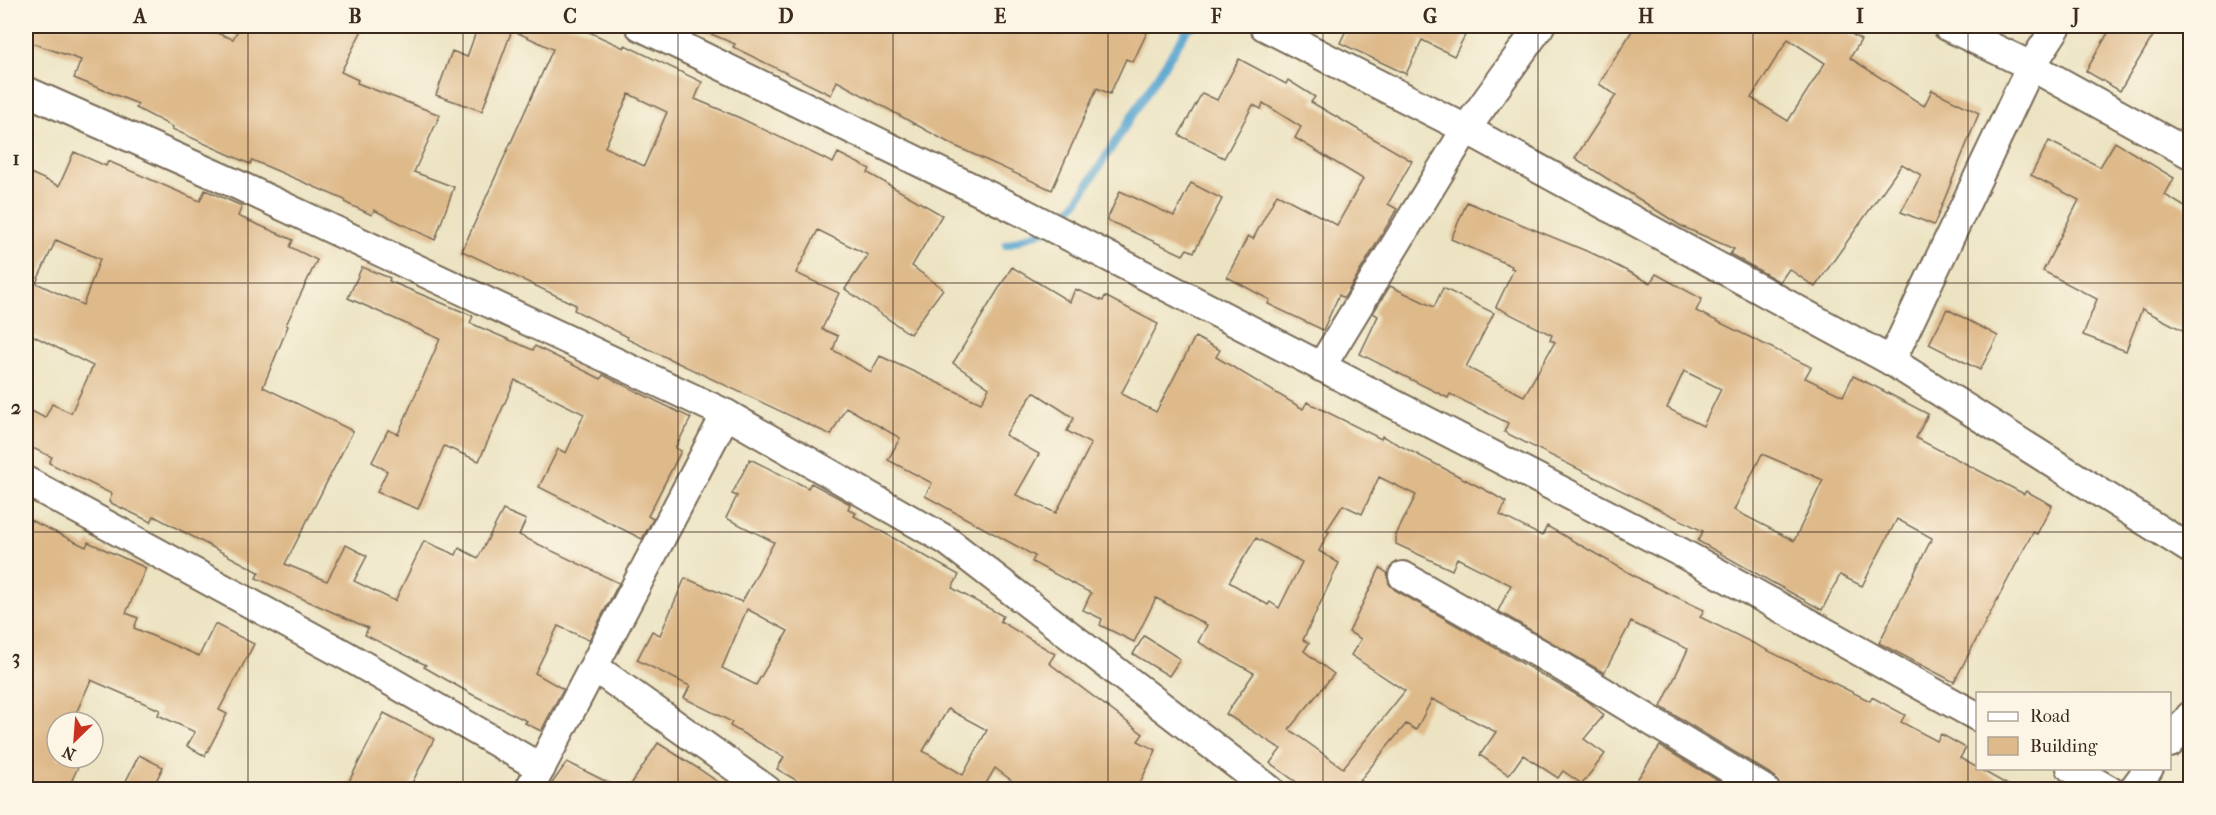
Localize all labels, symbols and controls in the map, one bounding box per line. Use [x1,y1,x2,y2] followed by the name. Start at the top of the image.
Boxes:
[132,5,148,28] text: A
[348,5,362,28] text: B
[563,5,577,28] text: C
[778,5,794,28] text: D
[994,5,1006,28] text: E
[1210,5,1222,28] text: F
[1423,5,1437,28] text: G
[1638,5,1654,28] text: H
[1856,5,1864,28] text: I
[2070,5,2080,28] text: J
[12,147,20,170] text: 1
[11,396,21,419] text: 2
[12,646,20,669] text: 3
[1976,692,2171,770] legend
[2030,706,2070,727] text: Road
[45,710,105,770] north arrow
[2030,736,2098,757] text: Building
[59,742,78,764] text: N

